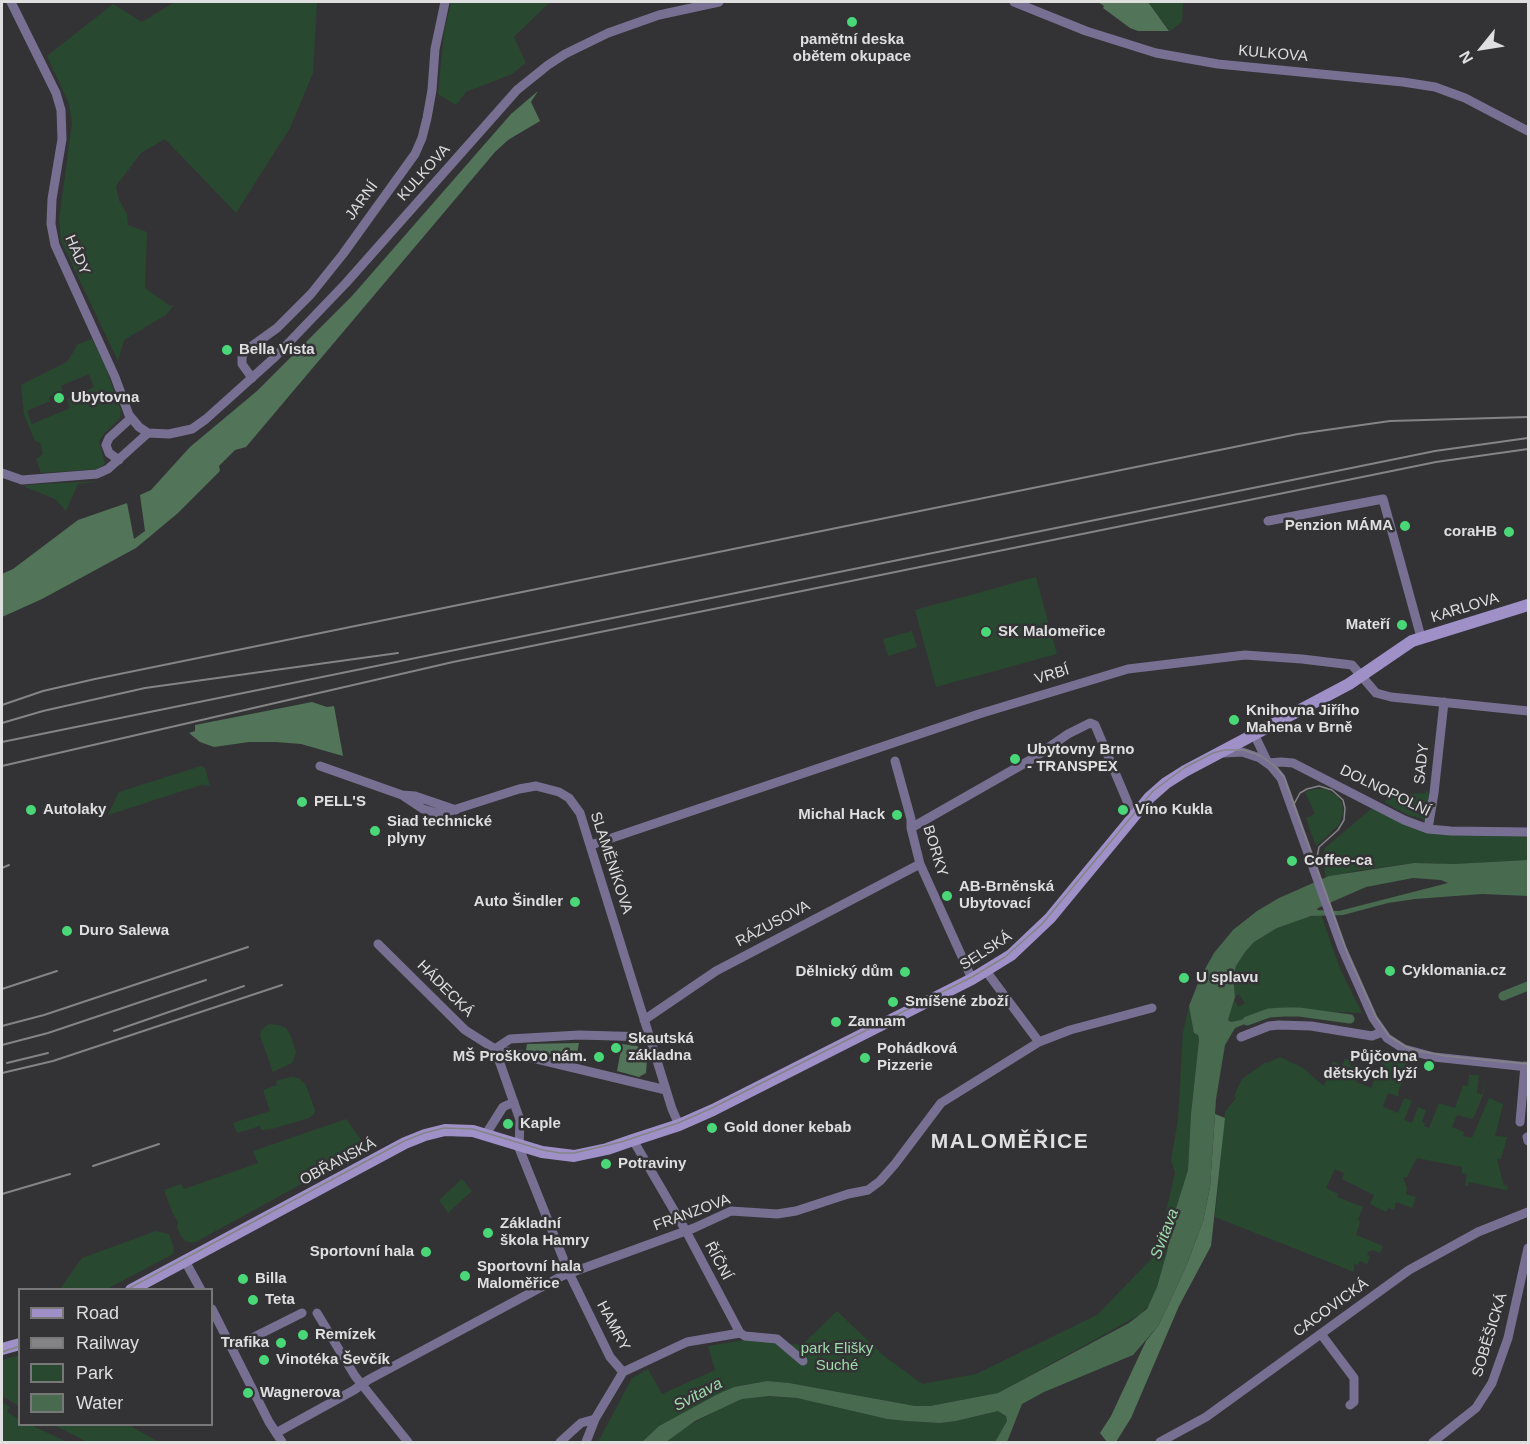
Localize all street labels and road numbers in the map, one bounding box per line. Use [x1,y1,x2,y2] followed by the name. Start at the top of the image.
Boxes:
[1237,42,1309,66] street label: KULKOVA
[394,141,454,205] street label: KULKOVA
[342,178,382,224] street label: JARNÍ
[61,232,93,278] street label: HÁDY
[1429,589,1501,627] street label: KARLOVA
[1033,661,1071,689] street label: VRBÍ
[1411,743,1433,785] street label: SADY
[1337,761,1433,821] street label: DOLNOPOLNÍ
[586,810,636,916] street label: SLAMĚNÍKOVA
[919,823,951,879] street label: BORKY
[733,897,813,951] street label: RÁZUSOVA
[957,928,1015,974] street label: SELSKÁ
[413,957,477,1021] street label: HÁDECKÁ
[297,1134,379,1190] street label: OBŘANSKÁ
[651,1191,733,1235] street label: FRANZOVA
[700,1239,736,1283] street label: ŘÍČNÍ
[1290,1275,1372,1341] street label: CACOVICKÁ
[1469,1291,1511,1379] street label: SOBĚŠICKÁ
[592,1298,634,1354] street label: HAMRY

